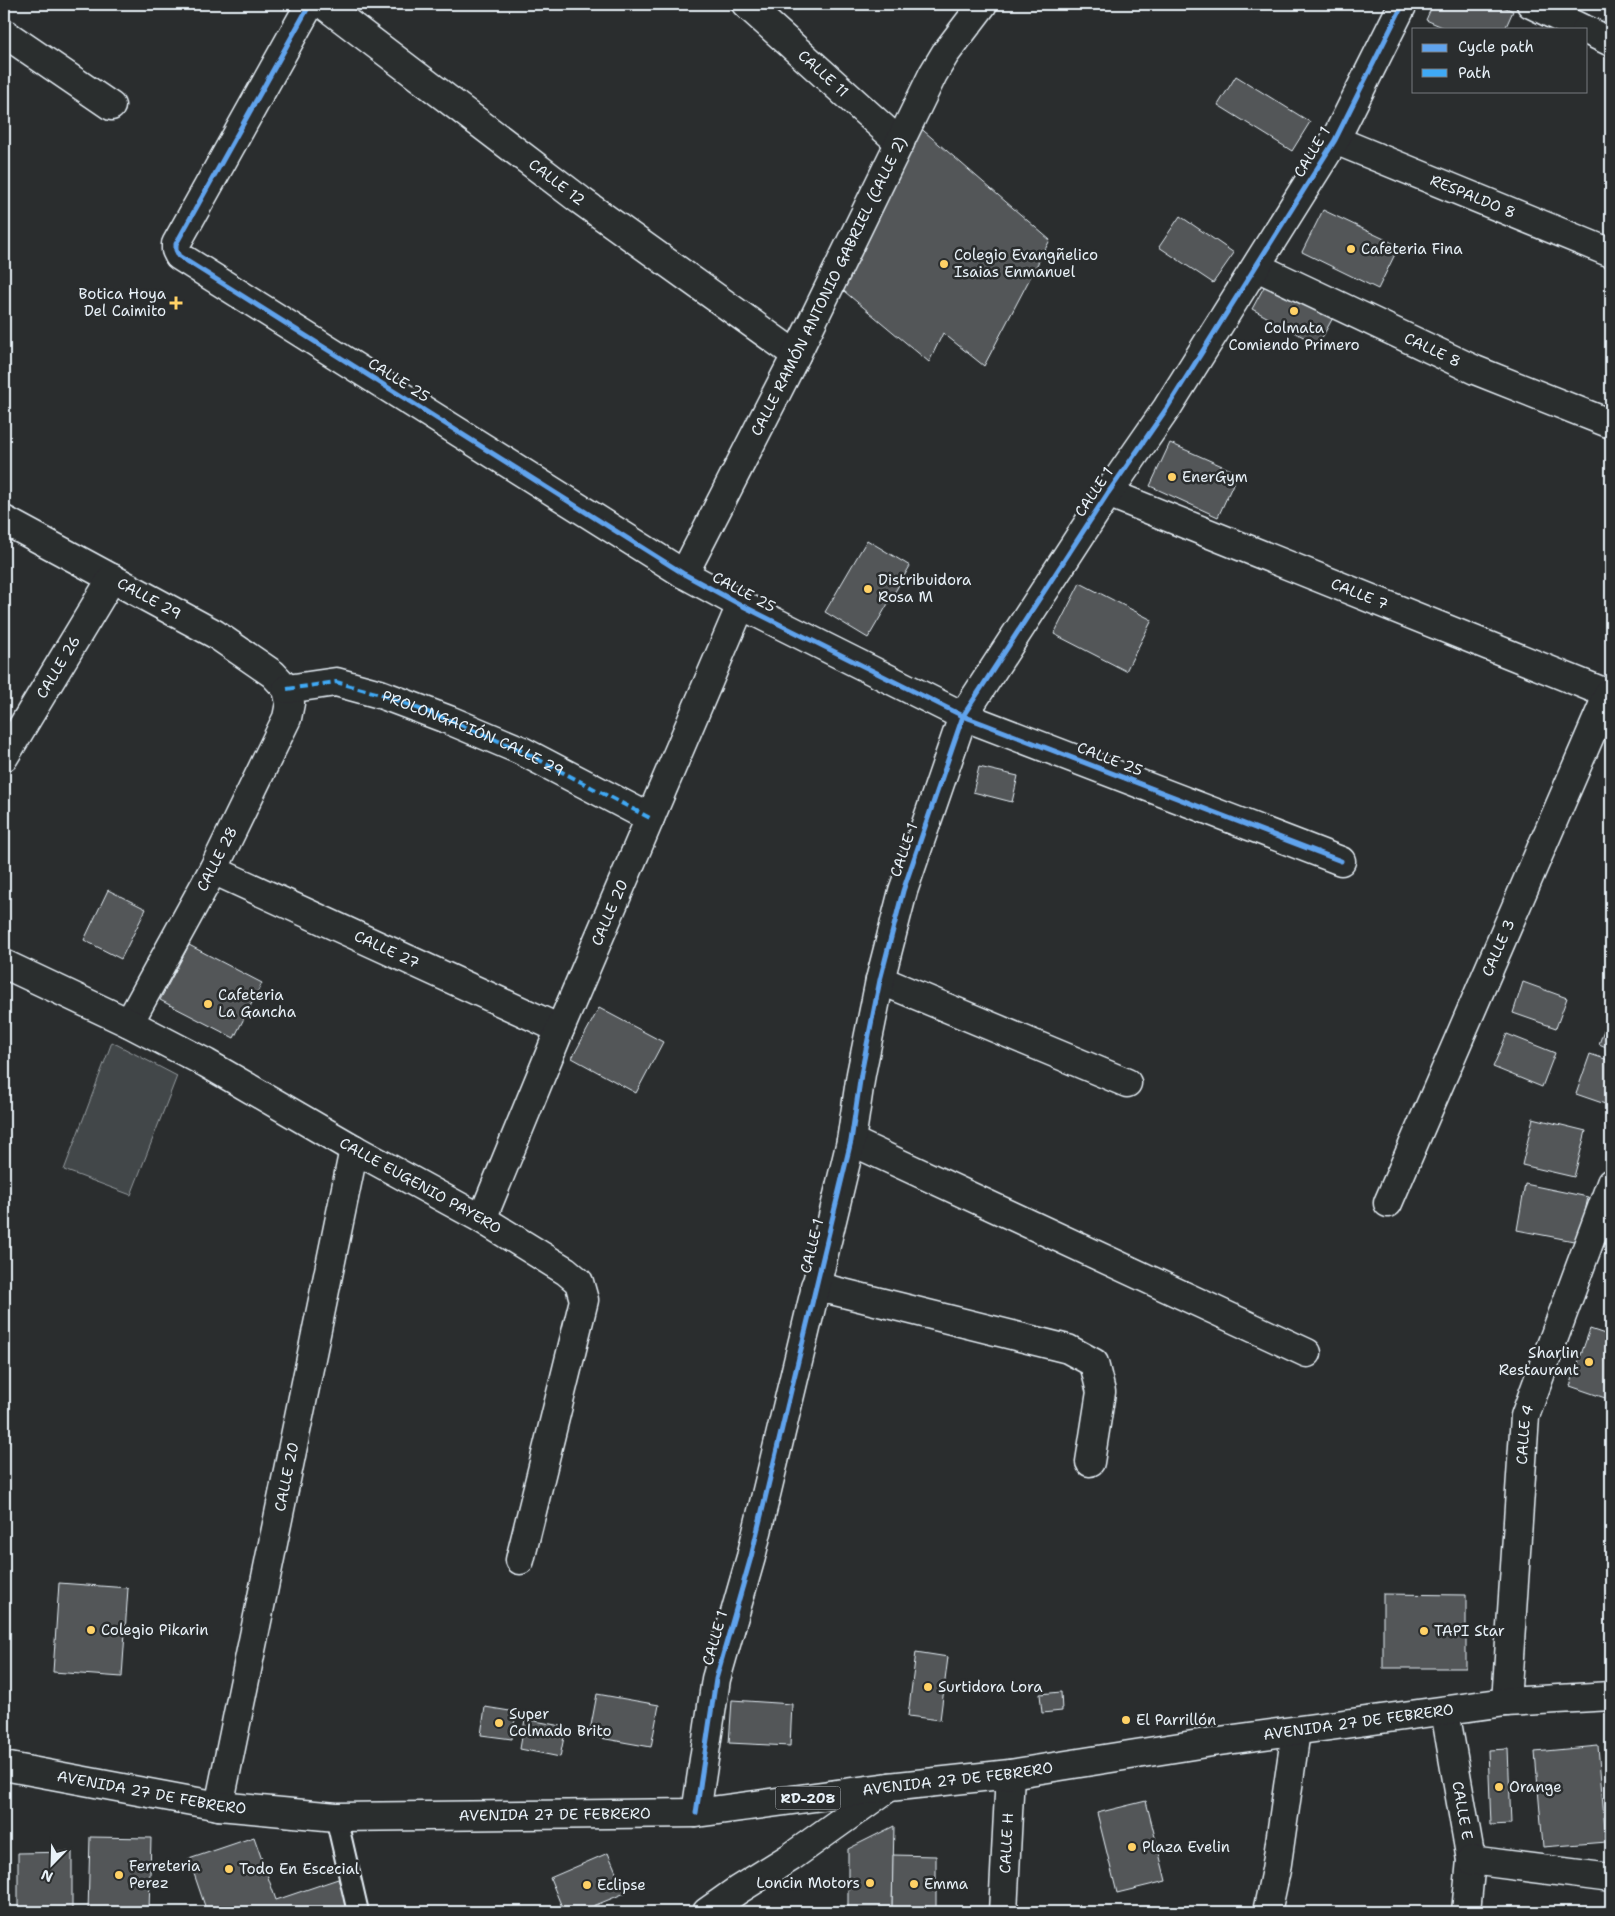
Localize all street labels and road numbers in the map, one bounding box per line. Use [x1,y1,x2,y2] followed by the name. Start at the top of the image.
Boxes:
[794,46,853,102] street label: CALLE 11
[1289,123,1335,181] street label: CALLE 1
[746,133,911,439] street label: CALLE RAMÓN ANTONIO GABRIEL (CALLE 2)
[525,154,589,210] street label: CALLE 12
[1427,170,1519,223] street label: RESPALDO 8
[1401,328,1464,372] street label: CALLE 8
[364,353,434,407] street label: CALLE 25
[1070,463,1118,521] street label: CALLE 1
[709,567,779,617] street label: CALLE 25
[114,573,185,624] street label: CALLE 29
[1328,573,1391,614] street label: CALLE 7
[32,632,85,702] street label: CALLE 26
[379,686,567,781] street label: PROLONGACIÓN CALLE 29
[1074,737,1146,781] street label: CALLE 25
[885,820,923,880] street label: CALLE 1
[192,823,242,895] street label: CALLE 28
[587,876,633,949] street label: CALLE 20
[1477,916,1519,979] street label: CALLE 3
[351,926,422,973] street label: CALLE 27
[336,1133,505,1239] street label: CALLE EUGENIO PAYERO
[796,1216,828,1276] street label: CALLE 1
[1512,1402,1538,1465] street label: CALLE 4
[270,1440,303,1513] street label: CALLE 20
[698,1608,732,1668] street label: CALLE 1
[1262,1699,1455,1745] street label: AVENIDA 27 DE FEBRERO
[861,1757,1054,1801] street label: AVENIDA 27 DE FEBRERO
[55,1766,247,1819] street label: AVENIDA 27 DE FEBRERO
[1447,1780,1477,1841] street label: CALLE E
[776,1786,840,1810] road number: RD-208
[459,1804,651,1826] street label: AVENIDA 27 DE FEBRERO
[995,1812,1018,1874] street label: CALLE H

